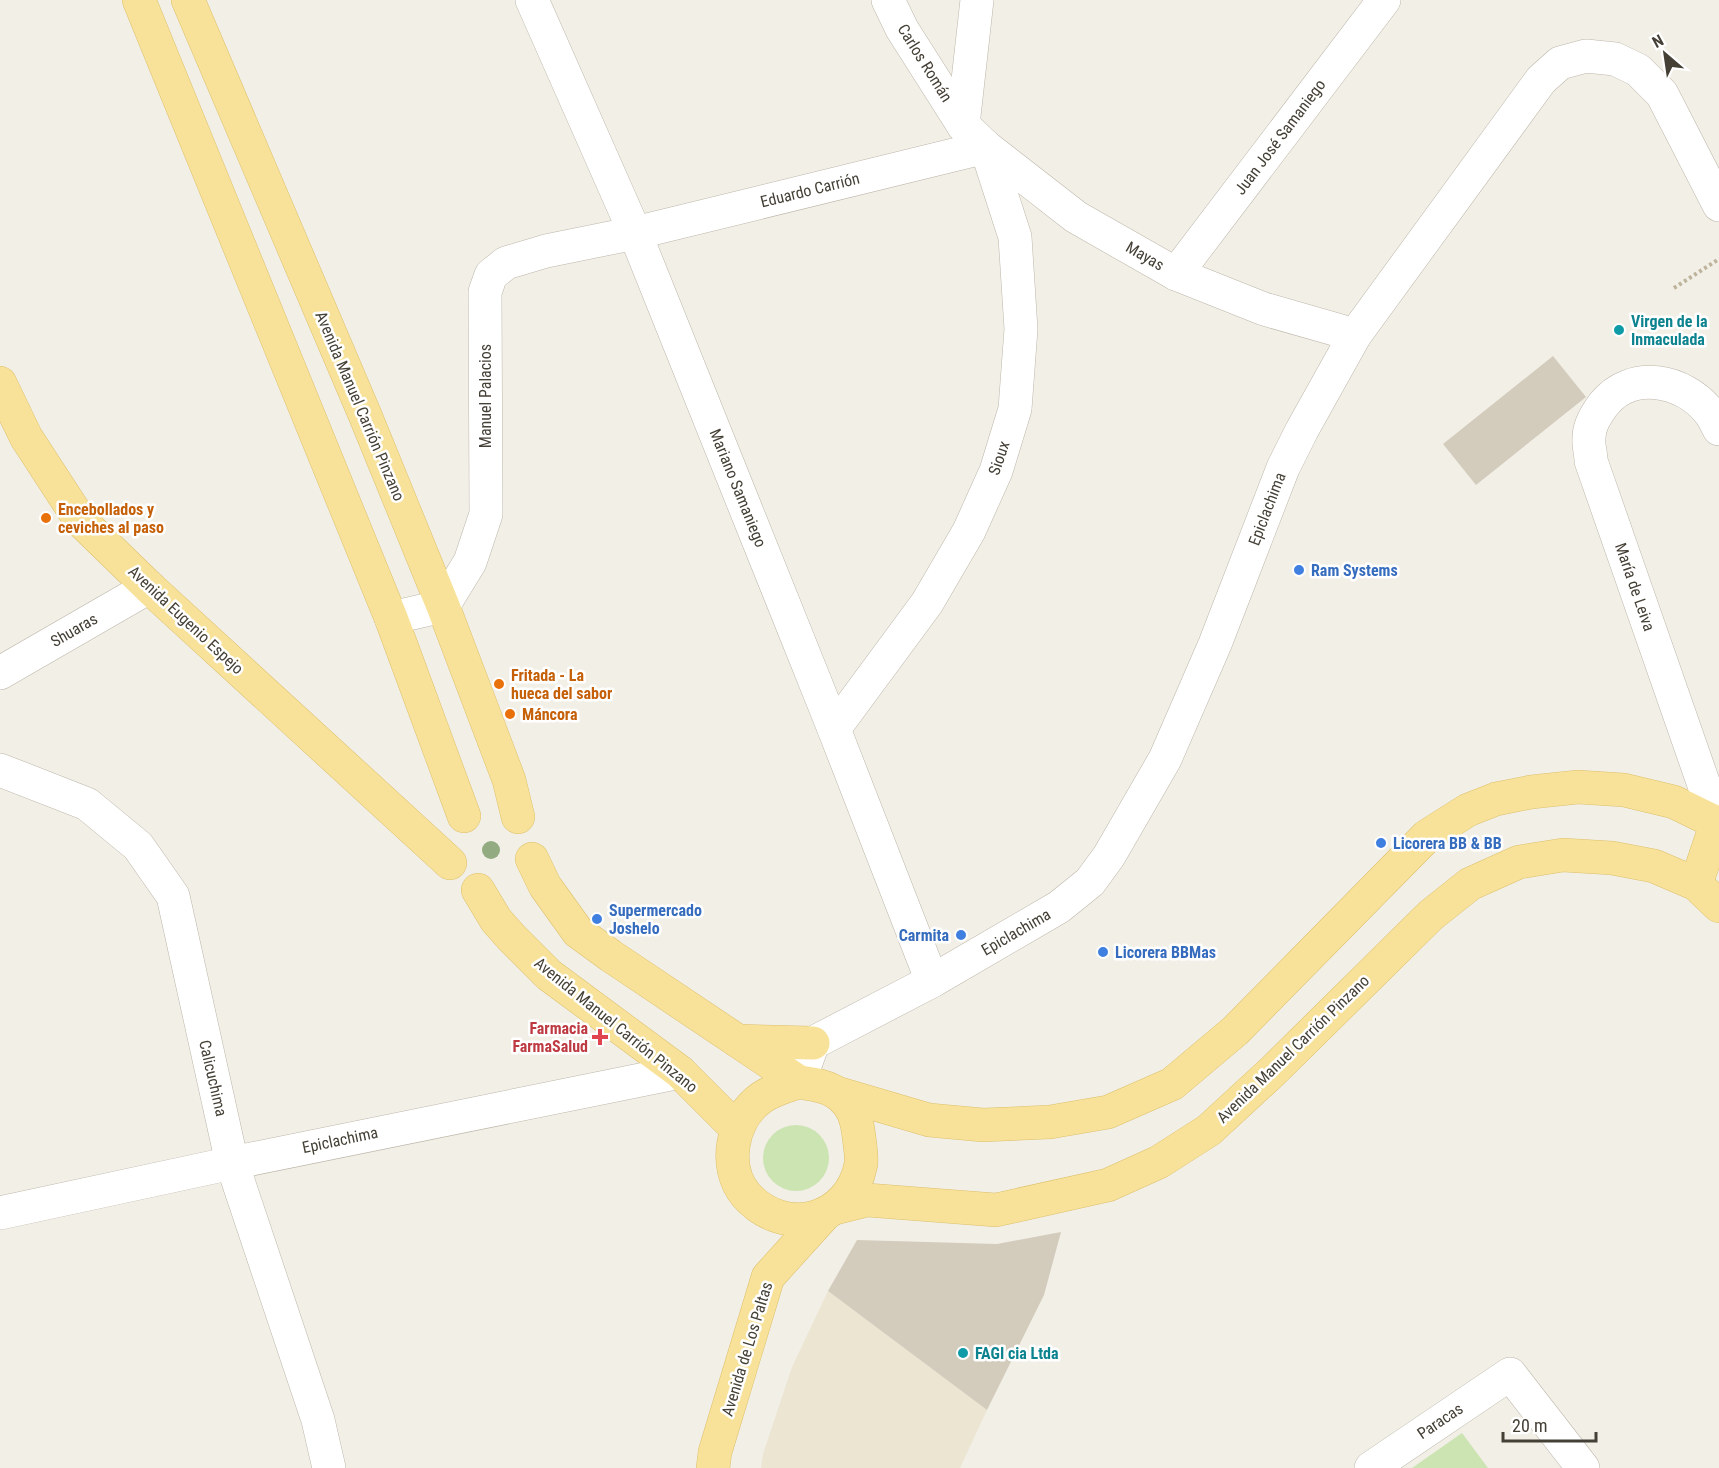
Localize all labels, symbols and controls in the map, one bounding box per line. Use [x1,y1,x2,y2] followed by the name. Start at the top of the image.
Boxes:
[894,21,956,105] street label: Carlos Román
[1635,24,1695,84] north arrow
[1649,31,1667,52] text: N
[1230,76,1330,198] street label: Juan José Samaniego
[758,169,862,211] street label: Eduardo Carrión
[1122,237,1168,275] street label: Mayas
[311,308,409,504] street label: Avenida Manuel Carrión Pinzano
[1631,312,1708,349] place label: Virgen de la Inmaculada
[1612,323,1626,337] marker: Virgen de la Inmaculada
[476,344,495,448] street label: Manuel Palacios
[706,426,770,550] street label: Mariano Samaniego
[984,438,1014,478] street label: Sioux
[1244,470,1290,548] street label: Epiclachima
[58,500,164,537] place label: Encebollados y ceviches al paso
[39,511,53,525] marker: Encebollados y ceviches al paso
[1611,540,1659,634] street label: María de Leiva
[1311,561,1398,580] place label: Ram Systems
[125,562,247,678] street label: Avenida Eugenio Espejo
[1292,563,1306,577] marker: Ram Systems
[47,609,101,651] street label: Shuaras
[511,666,612,703] place label: Fritada - La hueca del sabor
[492,677,506,691] marker: Fritada - La hueca del sabor
[522,705,578,724] place label: Máncora
[503,707,517,721] marker: Máncora
[1393,834,1502,853] place label: Licorera BB & BB
[1374,836,1388,850] marker: Licorera BB & BB
[609,901,702,938] place label: Supermercado Joshelo
[978,905,1054,959] street label: Epiclachima
[590,912,604,926] marker: Supermercado Joshelo
[899,926,949,945] place label: Carmita
[954,928,968,942] marker: Carmita
[1115,943,1216,962] place label: Licorera BBMas
[1096,945,1110,959] marker: Licorera BBMas
[531,953,701,1097] street label: Avenida Manuel Carrión Pinzano
[1213,971,1373,1127] street label: Avenida Manuel Carrión Pinzano
[512,1019,588,1056] place label: Farmacia FarmaSalud
[593,1030,607,1044] marker: Farmacia FarmaSalud
[195,1038,231,1118] street label: Calicuchima
[300,1123,380,1157] street label: Epiclachima
[718,1280,776,1418] street label: Avenida de Los Paltas
[975,1344,1059,1363] place label: FAGI cia Ltda
[956,1346,970,1360] marker: FAGI cia Ltda
[1414,1399,1466,1443] street label: Paracas
[1503,1405,1596,1443] scale bar
[1512,1415,1547,1436] text: 20 m

